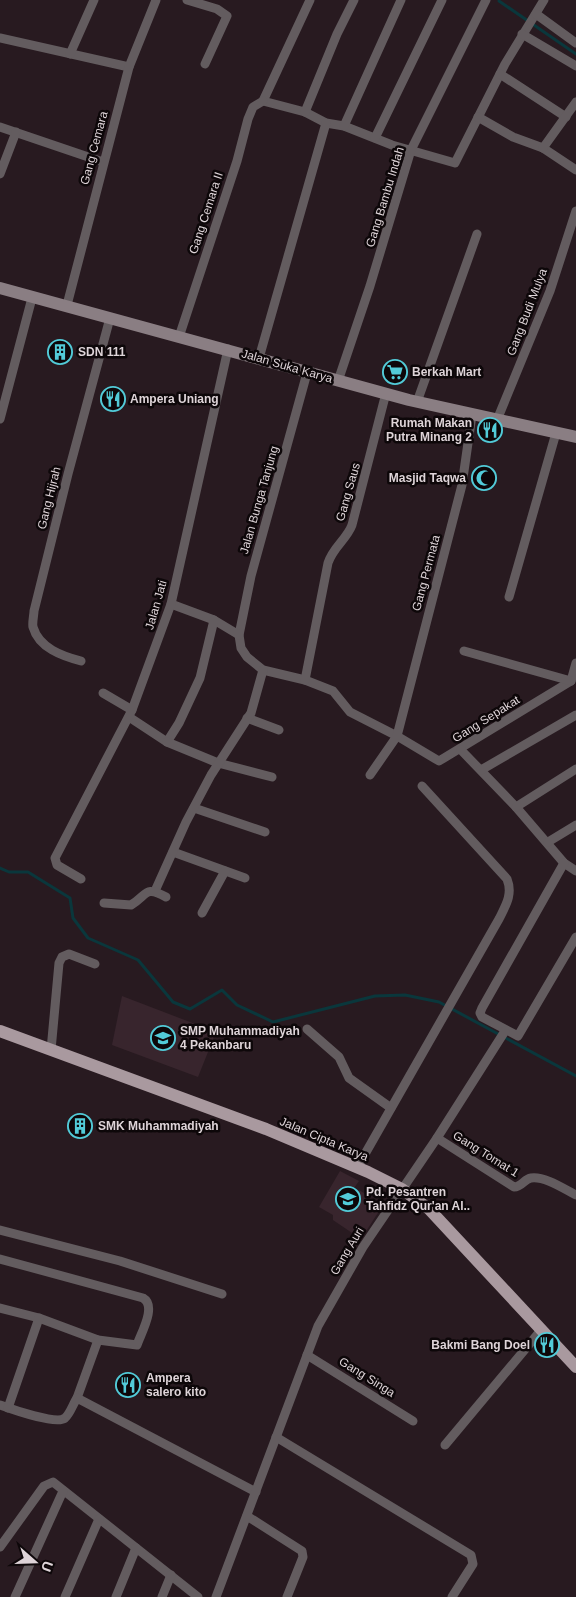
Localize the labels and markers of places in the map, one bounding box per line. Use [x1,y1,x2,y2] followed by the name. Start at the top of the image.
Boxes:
[47,339,73,365] building icon: SDN 111
[78,345,126,359] place label: SDN 111
[382,359,408,385] supermarket icon: Berkah Mart
[412,365,481,379] place label: Berkah Mart
[100,386,126,412] restaurant icon: Ampera Uniang
[130,392,219,406] place label: Ampera Uniang
[386,416,472,444] place label: Rumah Makan Putra Minang 2
[477,417,503,443] restaurant icon: Rumah Makan Putra Minang 2
[471,465,497,491] mosque icon: Masjid Taqwa
[389,471,466,485] place label: Masjid Taqwa
[180,1024,300,1052] place label: SMP Muhammadiyah 4 Pekanbaru
[150,1025,176,1051] school or university icon: SMP Muhammadiyah 4 Pekanbaru
[67,1113,93,1139] building icon: SMK Muhammadiyah
[98,1119,219,1133] place label: SMK Muhammadiyah
[366,1185,470,1213] place label: Pd. Pesantren Tahfidz Qur'an Al..
[335,1186,361,1212] school or university icon: Pd. Pesantren Tahfidz Qur'an Al..
[534,1332,560,1358] restaurant icon: Bakmi Bang Doel
[431,1338,530,1352] place label: Bakmi Bang Doel
[146,1371,206,1399] place label: Ampera salero kito
[115,1372,141,1398] restaurant icon: Ampera salero kito

